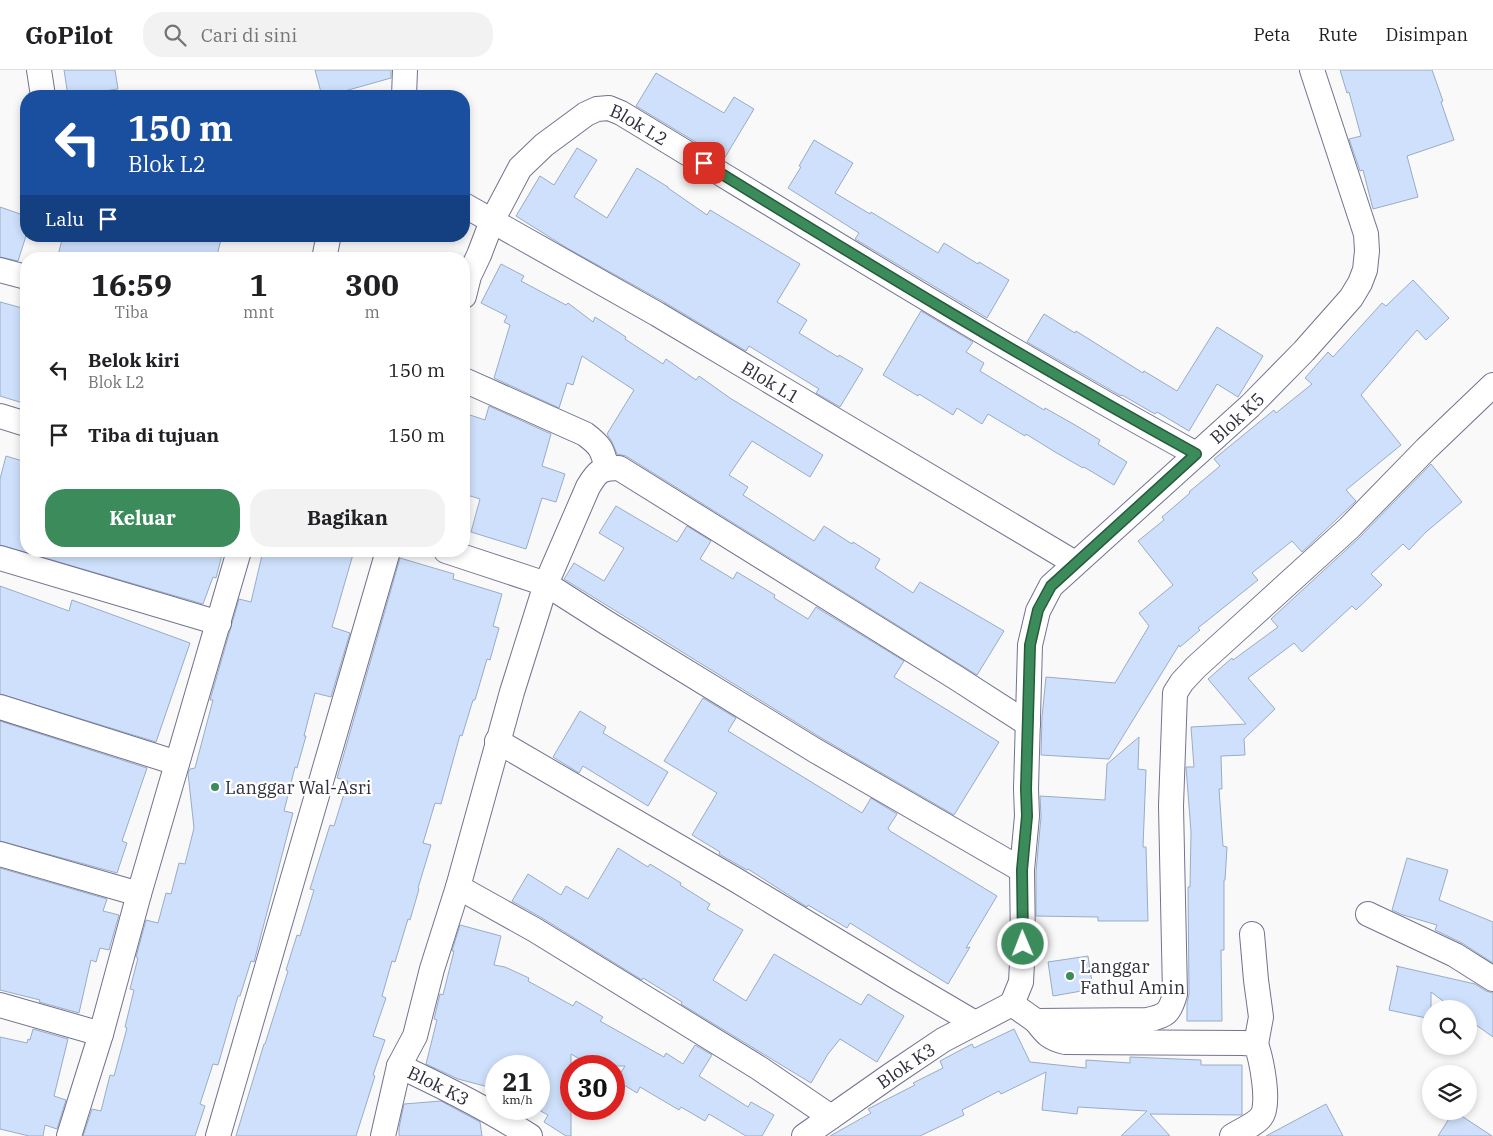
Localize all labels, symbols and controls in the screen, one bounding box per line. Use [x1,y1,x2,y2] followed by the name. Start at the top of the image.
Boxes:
[143,12,493,57] search box
[25,19,113,51] text: GoPilot
[161,21,189,49] icon: search
[201,23,297,47] text: Cari di sini
[1254,23,1290,46] text: Peta
[1318,23,1357,46] text: Rute
[1385,23,1468,46] text: Disimpan
[607,98,672,150] street label: Blok L2
[128,105,233,151] text: 150 m
[45,110,110,175] icon: left
[683,142,725,184] pin
[128,149,206,178] text: Blok L2
[690,149,718,177] icon: arrive
[94,205,122,233] icon: arrive
[45,207,84,231] text: Lalu
[91,265,172,304] text: 16:59
[250,265,268,304] text: 1
[345,265,399,304] text: 300
[115,302,148,322] text: Tiba
[243,302,274,322] text: mnt
[364,302,380,322] text: m
[88,348,180,372] text: Belok kiri
[45,356,73,384] icon: left
[737,356,804,408] street label: Blok L1
[388,358,445,382] text: 150 m
[88,372,145,392] text: Blok L2
[1205,387,1269,448] street label: Blok K5
[45,421,73,449] icon: arrive
[88,423,219,447] text: Tiba di tujuan
[388,423,445,447] text: 150 m
[45,489,240,547] button: Keluar
[250,489,445,547] button: Bagikan
[225,776,372,799] place label: Langgar Wal-Asri
[209,781,221,793] marker: Langgar Wal-Asri
[996,917,1048,969] position arrow
[1080,955,1185,999] place label: Langgar Fathul Amin
[1064,970,1076,982] marker: Langgar Fathul Amin
[1422,1000,1477,1120] map controls
[1422,1000,1477,1055] button: search
[872,1037,939,1093] street label: Blok K3
[560,1055,625,1120] speed limit sign: 30
[404,1060,473,1110] street label: Blok K3
[502,1065,533,1098] text: 21
[1422,1065,1477,1120] button: layers
[502,1092,533,1107] text: km/h

